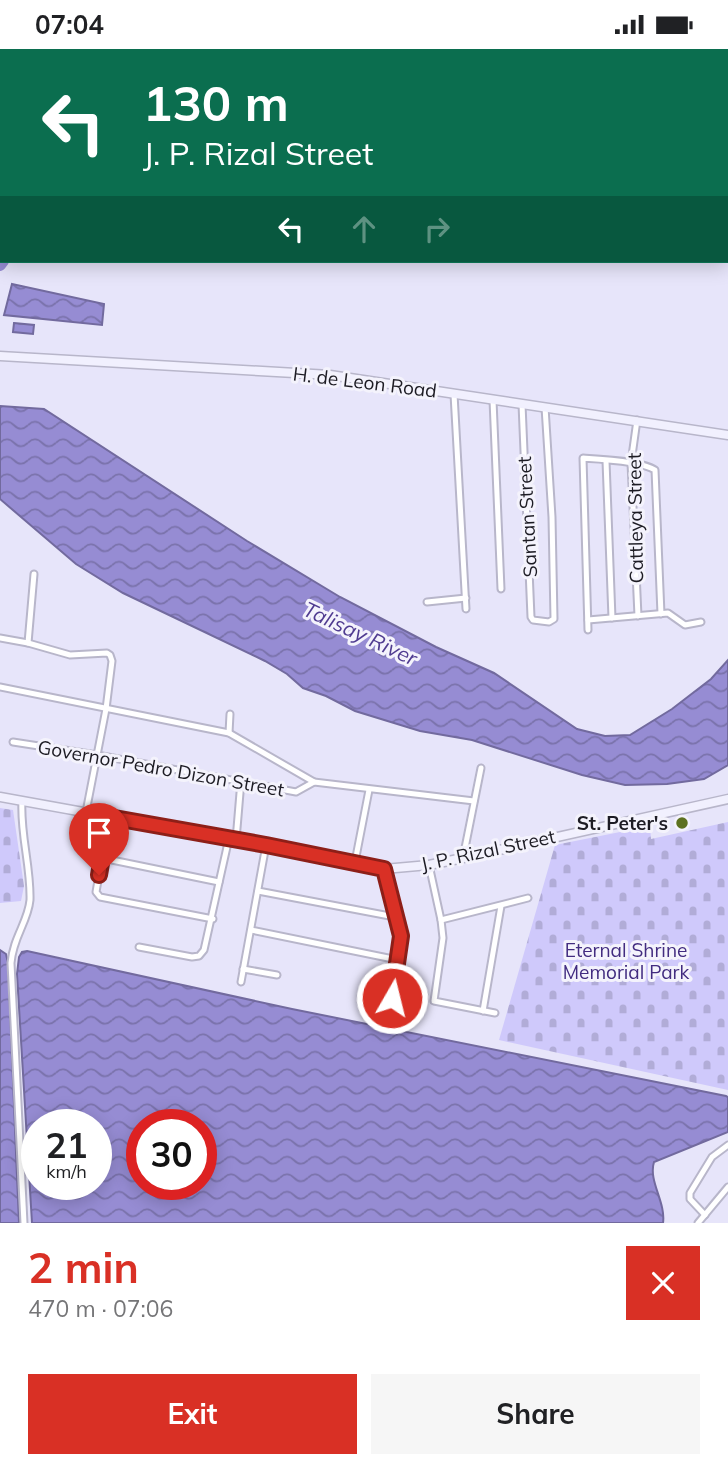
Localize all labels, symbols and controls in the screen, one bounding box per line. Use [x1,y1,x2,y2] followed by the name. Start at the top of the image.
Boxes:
[35,8,104,41] text: 07:04
[143,72,289,133] text: 130 m
[28,77,119,168] icon: left
[143,133,373,173] text: J. P. Rizal Street
[272,210,310,248] icon: left
[345,210,383,248] icon: ahead
[418,210,456,248] icon: right
[292,361,438,403] street label: H. de Leon Road
[622,452,648,584] street label: Cattleya Street
[512,456,542,578] street label: Santan Street
[299,595,423,671] water label: Talisay River
[36,734,286,802] street label: Governor Pedro Dizon Street
[69,803,129,875] pin
[577,811,668,835] place label: St. Peter's
[80,814,118,852] icon: arrive
[674,815,690,831] marker: St. Peter's
[419,824,558,876] street label: J. P. Rizal Street
[563,938,689,984] park label: Eternal Shrine Memorial Park
[355,961,429,1035] position arrow
[126,1109,217,1200] speed limit sign: 30
[45,1123,88,1167] text: 21
[46,1160,87,1183] text: km/h
[28,1241,139,1294] text: 2 min
[626,1246,700,1320] button: close
[28,1294,173,1323] text: 470 m · 07:06
[28,1374,357,1454] button: Exit
[371,1374,700,1454] button: Share

